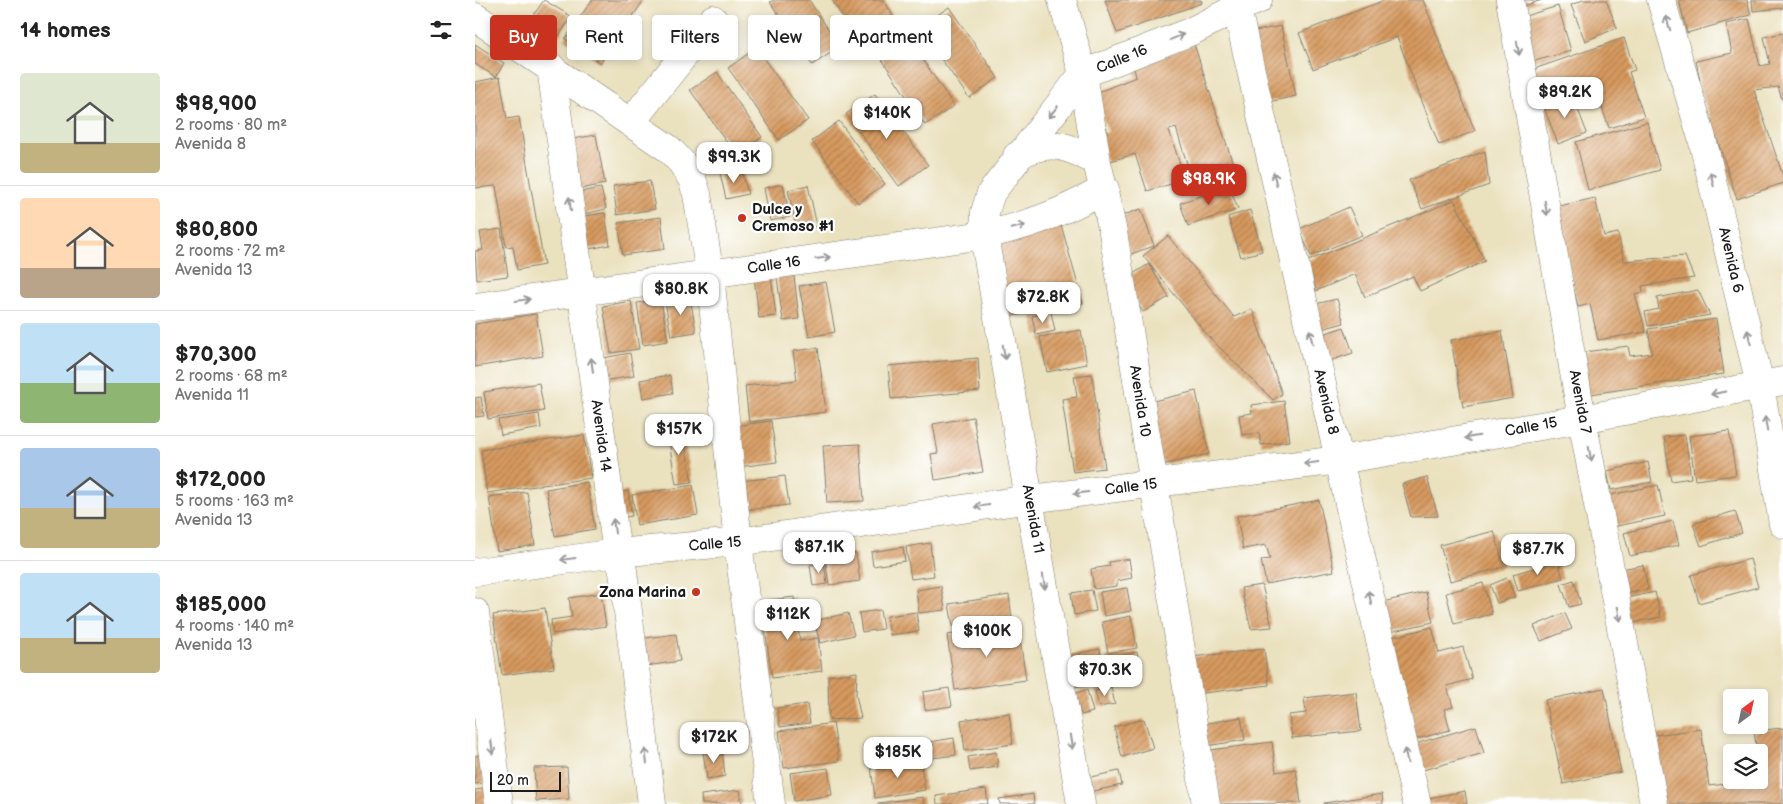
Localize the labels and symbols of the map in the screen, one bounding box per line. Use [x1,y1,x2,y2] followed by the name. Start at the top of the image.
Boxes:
[1662,15,1672,31] one-way arrow
[1169,32,1184,41] one-way arrow
[1094,40,1150,78] street label: Calle 16
[1514,40,1524,56] one-way arrow
[1524,76,1606,119] pin: $89.2K
[852,98,922,140] pin: $140K
[1047,105,1058,118] one-way arrow
[693,142,775,184] pin: $99.3K
[1168,164,1250,206] pin: $98.9K
[1270,171,1279,187] one-way arrow
[1707,171,1716,187] one-way arrow
[564,196,574,212] one-way arrow
[752,200,834,236] place label: Dulce y Cremoso #1
[1541,200,1551,216] one-way arrow
[736,212,748,224] marker: Dulce y Cremoso #1
[1009,222,1025,231] one-way arrow
[1714,225,1748,295] street label: Avenida 6
[746,252,802,278] street label: Calle 16
[815,253,831,263] one-way arrow
[640,274,722,316] pin: $80.8K
[1002,282,1084,324] pin: $72.8K
[515,295,531,305] one-way arrow
[1306,330,1315,346] one-way arrow
[1744,330,1753,346] one-way arrow
[1000,343,1010,359] one-way arrow
[587,357,597,373] one-way arrow
[1125,364,1155,438] street label: Avenida 10
[1309,367,1343,437] street label: Avenida 8
[1564,368,1596,436] street label: Avenida 7
[1710,388,1726,398] one-way arrow
[587,399,615,473] street label: Avenida 14
[1503,413,1559,441] street label: Calle 15
[644,414,714,456] pin: $157K
[1761,417,1771,433] one-way arrow
[1464,433,1480,443] one-way arrow
[1585,446,1595,462] one-way arrow
[1304,458,1320,468] one-way arrow
[1103,474,1159,500] street label: Calle 15
[1018,483,1048,555] street label: Avenida 11
[1073,488,1089,498] one-way arrow
[974,502,990,512] one-way arrow
[608,518,618,534] one-way arrow
[688,532,742,556] street label: Calle 15
[778,532,860,574] pin: $87.1K
[1497,534,1579,576] pin: $87.7K
[560,554,576,564] one-way arrow
[1039,573,1049,589] one-way arrow
[599,583,686,602] place label: Zona Marina
[690,586,702,598] marker: Zona Marina
[1365,590,1374,606] one-way arrow
[753,598,823,641] pin: $112K
[1615,606,1624,622] one-way arrow
[952,616,1022,658] pin: $100K
[1064,654,1146,697] pin: $70.3K
[1723,689,1767,734] north arrow
[679,722,749,764] pin: $172K
[1066,734,1076,750] one-way arrow
[863,736,933,779] pin: $185K
[487,739,497,755] one-way arrow
[640,748,650,764] one-way arrow
[1401,749,1410,765] one-way arrow
[490,769,561,792] scale bar

